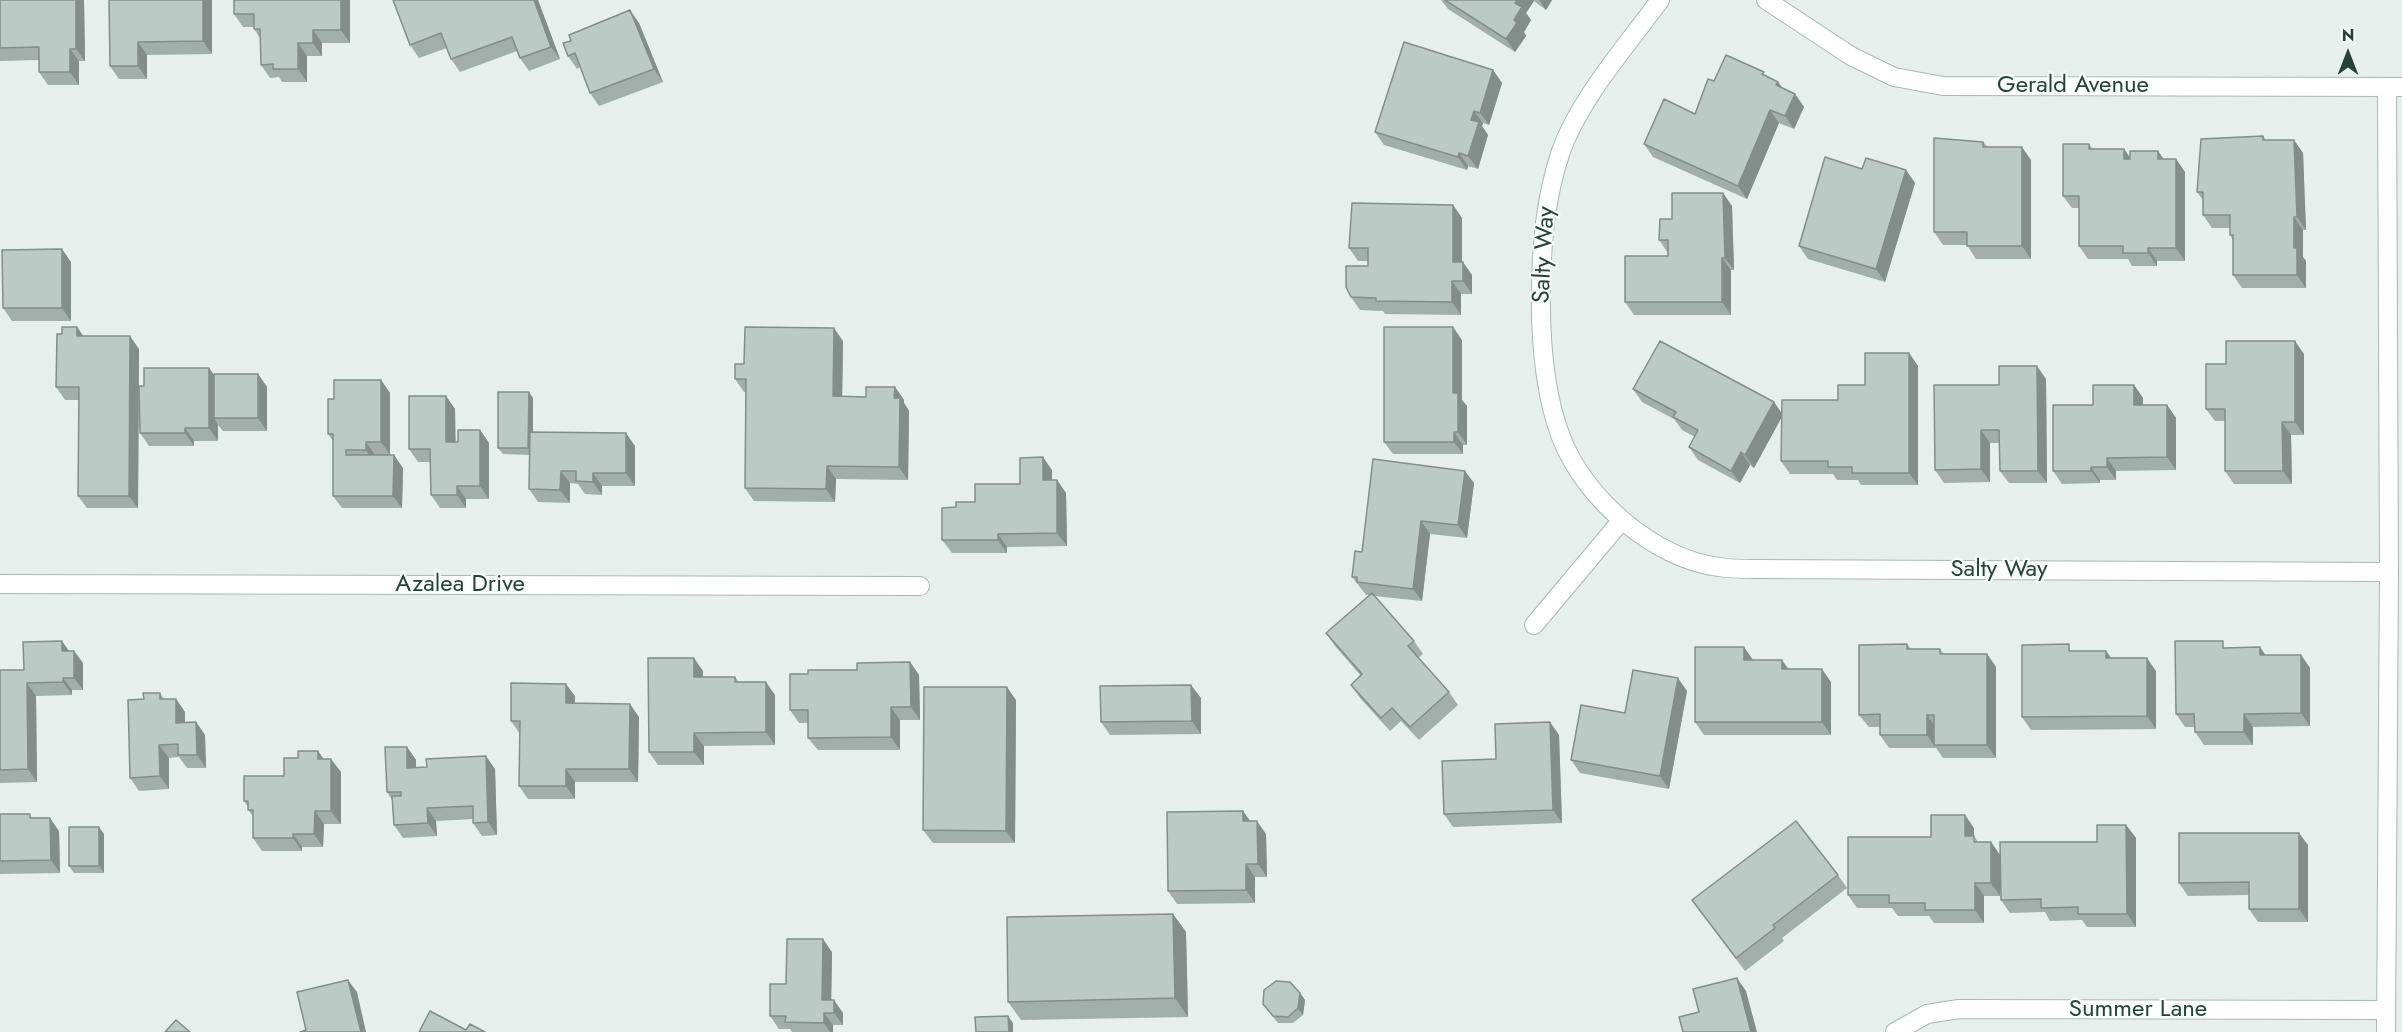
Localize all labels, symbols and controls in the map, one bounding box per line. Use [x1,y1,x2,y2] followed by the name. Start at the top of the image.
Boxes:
[2318,24,2378,84] north arrow
[2342,24,2354,47] text: N
[1997,72,2149,100] street label: Gerald Avenue
[1528,206,1562,304] street label: Salty Way
[1950,556,2048,584] street label: Salty Way
[395,571,525,599] street label: Azalea Drive
[2069,996,2207,1024] street label: Summer Lane

